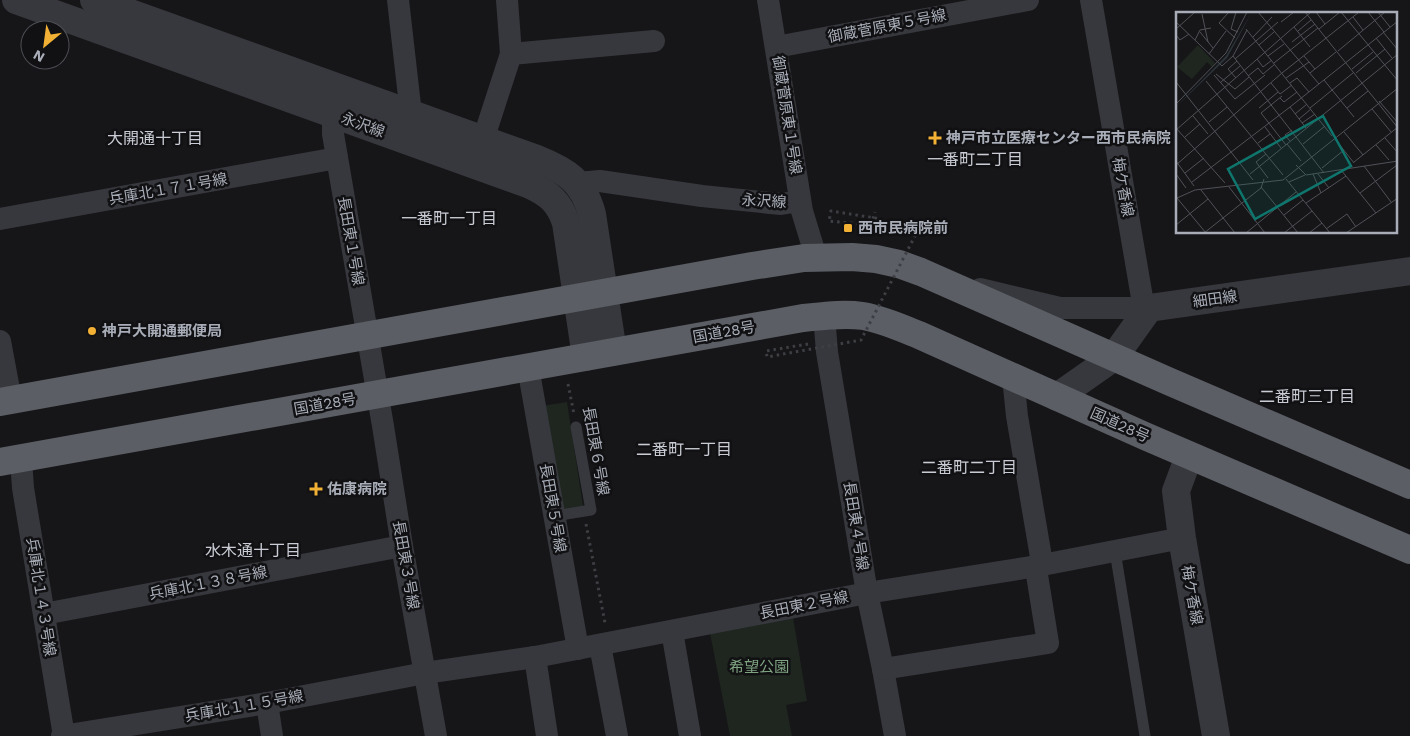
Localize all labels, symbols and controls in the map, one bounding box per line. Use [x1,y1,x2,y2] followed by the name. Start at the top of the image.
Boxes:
[826,6,948,46] street label: 御蔵菅原東５号線
[1176,12,1398,234] inset map
[20,20,70,70] north arrow
[30,47,47,66] text: N
[769,54,805,176] street label: 御蔵菅原東１号線
[339,109,387,141] street label: 永沢線
[107,129,203,148] district label: 大開通十丁目
[945,129,1171,147] place label: 神戸市立医療センター西市民病院
[928,131,942,145] marker: 神戸市立医療センター西市民病院
[927,150,1023,169] district label: 一番町二丁目
[1109,156,1137,218] street label: 梅ケ香線
[107,170,229,208] street label: 兵庫北１７１号線
[741,191,787,211] street label: 永沢線
[334,195,368,287] street label: 長田東１号線
[401,209,497,228] district label: 一番町一丁目
[858,219,948,237] place label: 西市民病院前
[842,222,854,234] marker: 西市民病院前
[1191,287,1239,311] street label: 細田線
[691,318,757,346] street label: 国道28号
[101,322,222,340] place label: 神戸大開通郵便局
[86,325,98,337] marker: 神戸大開通郵便局
[1259,387,1355,406] district label: 二番町三丁目
[292,390,358,418] street label: 国道28号
[1088,404,1152,446] street label: 国道28号
[579,405,613,497] street label: 長田東６号線
[636,440,732,459] district label: 二番町一丁目
[921,458,1017,477] district label: 二番町二丁目
[536,462,570,554] street label: 長田東５号線
[327,480,387,498] place label: 佑康病院
[840,480,872,572] street label: 長田東４号線
[309,482,323,496] marker: 佑康病院
[389,519,423,611] street label: 長田東３号線
[23,536,59,658] street label: 兵庫北１４３号線
[205,541,301,560] district label: 水木通十丁目
[147,563,269,603] street label: 兵庫北１３８号線
[1178,564,1206,626] street label: 梅ケ香線
[758,588,850,622] street label: 長田東２号線
[729,658,789,676] park label: 希望公園
[183,687,305,725] street label: 兵庫北１１５号線

